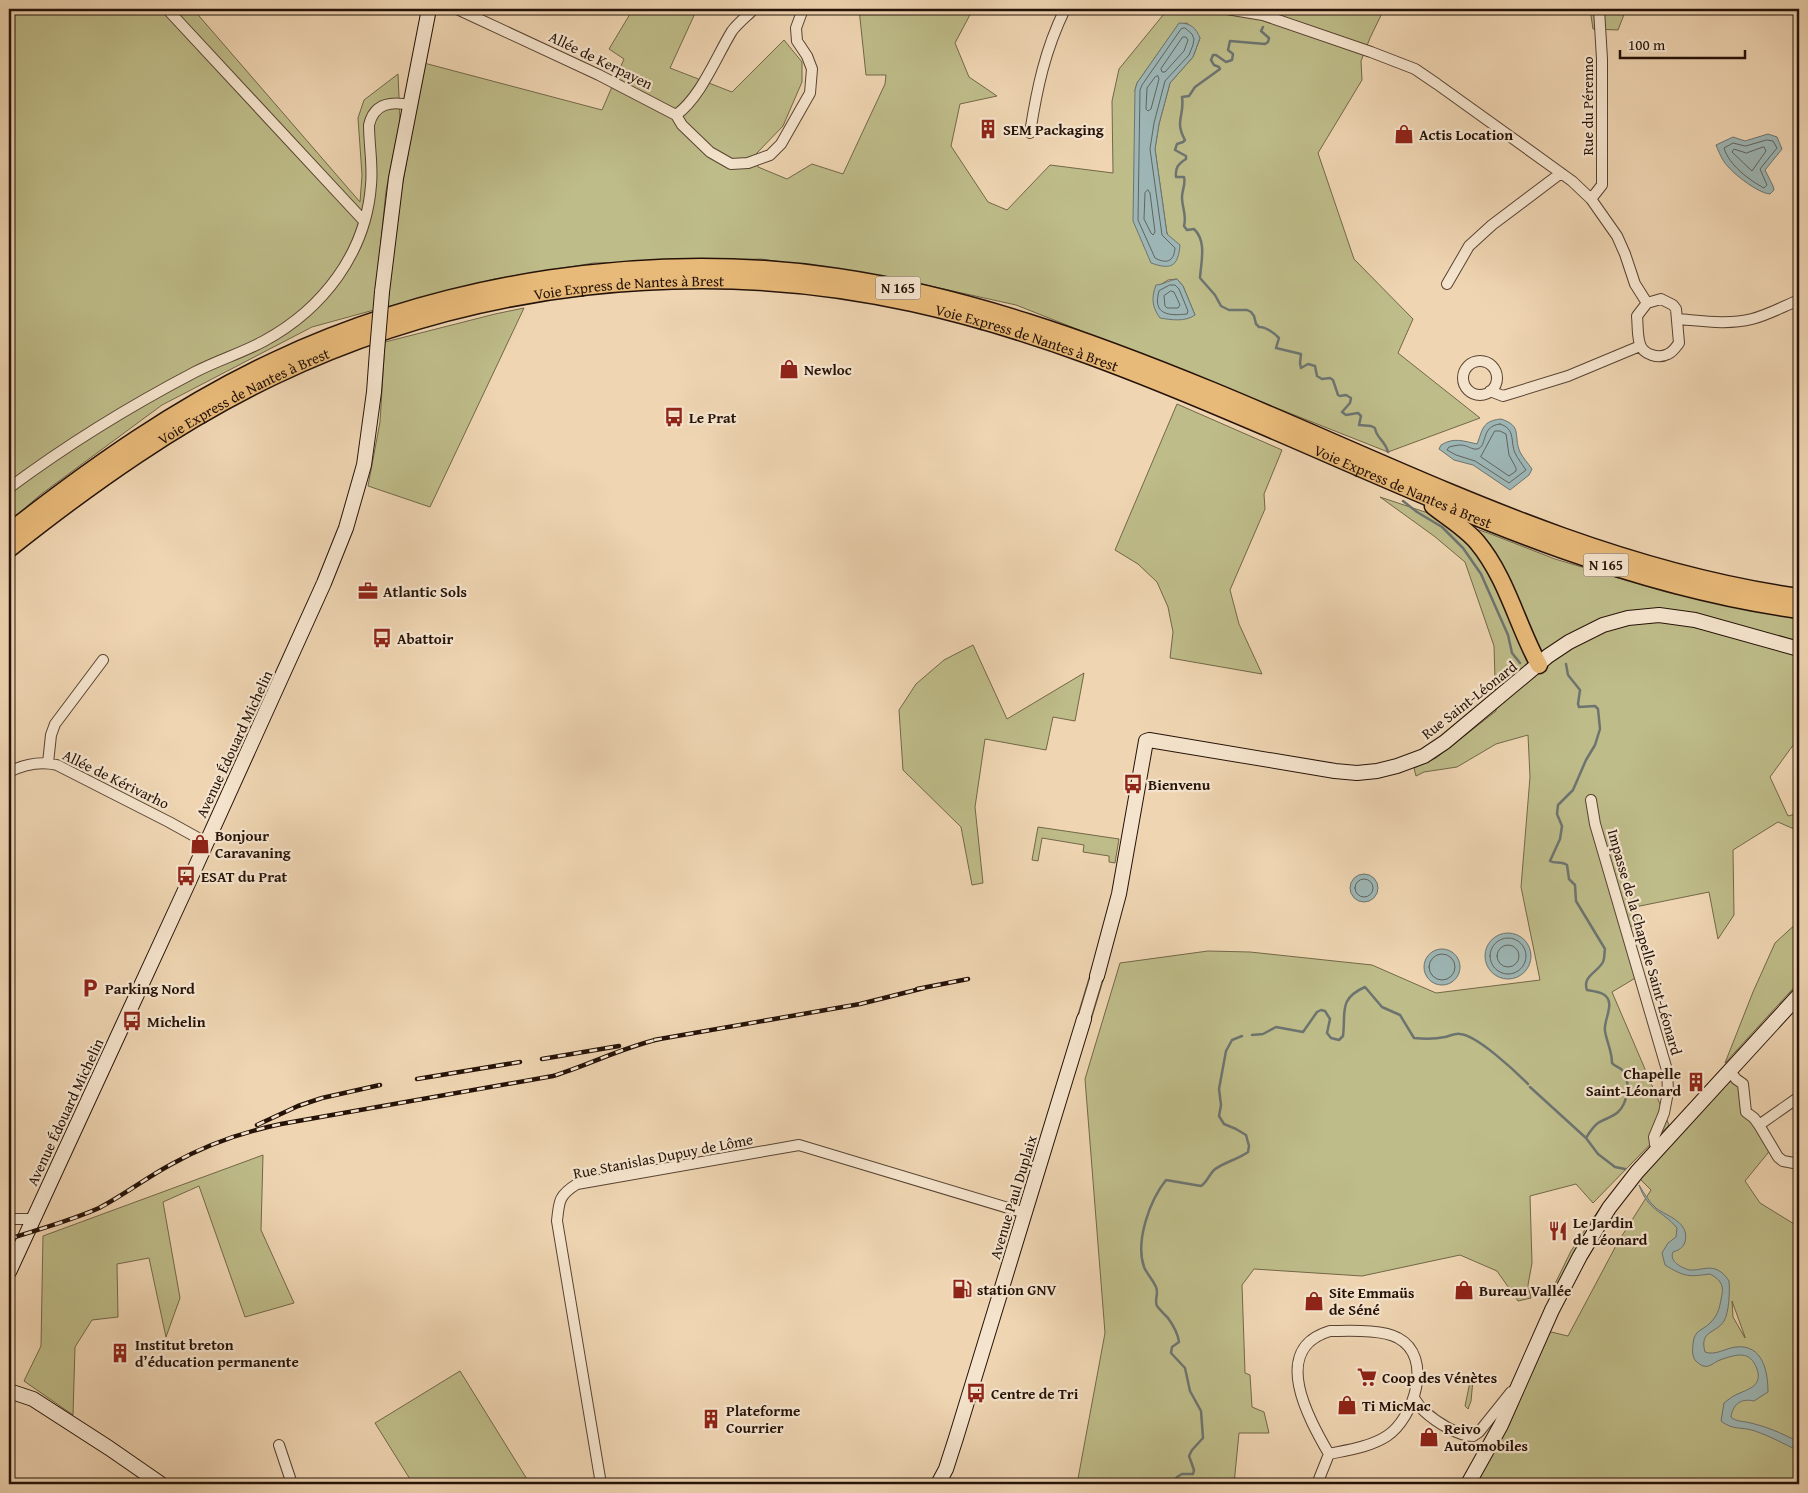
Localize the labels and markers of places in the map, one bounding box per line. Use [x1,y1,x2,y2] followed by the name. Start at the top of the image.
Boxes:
[977,118,999,140] building icon: SEM Packaging
[1003,119,1104,140] place label: SEM Packaging
[1393,123,1415,145] shop icon: Actis Location
[1419,124,1513,145] place label: Actis Location
[778,358,800,380] shop icon: Newloc
[804,359,852,380] place label: Newloc
[663,406,685,428] bus stop icon: Le Prat
[689,407,737,428] place label: Le Prat
[357,580,379,602] office icon: Atlantic Sols
[383,581,467,602] place label: Atlantic Sols
[371,627,393,649] bus stop icon: Abattoir
[397,628,453,649] place label: Abattoir
[1122,773,1144,795] bus stop icon: Bienvenu
[1148,774,1211,795] place label: Bienvenu
[215,825,291,863] place label: Bonjour Caravaning
[189,833,211,855] shop icon: Bonjour Caravaning
[175,865,197,887] bus stop icon: ESAT du Prat
[201,866,288,887] place label: ESAT du Prat
[79,977,101,999] parking icon: Parking Nord
[105,978,195,999] place label: Parking Nord
[121,1010,143,1032] bus stop icon: Michelin
[147,1011,206,1032] place label: Michelin
[1586,1063,1681,1101] place label: Chapelle Saint-Léonard
[1685,1071,1707,1093] building icon: Chapelle Saint-Léonard
[1573,1212,1648,1250] place label: Le Jardin de Léonard
[1547,1220,1569,1242] restaurant icon: Le Jardin de Léonard
[951,1278,973,1300] fuel station icon: station GNV
[977,1279,1056,1300] place label: station GNV
[1453,1279,1475,1301] shop icon: Bureau Vallée
[1479,1280,1571,1301] place label: Bureau Vallée
[1329,1282,1414,1320] place label: Site Emmaüs de Séné
[1303,1290,1325,1312] shop icon: Site Emmaüs de Séné
[135,1334,299,1372] place label: Institut breton d’éducation permanente
[109,1342,131,1364] building icon: Institut breton d’éducation permanente
[1356,1366,1378,1388] supermarket icon: Coop des Vénètes
[1382,1367,1497,1388] place label: Coop des Vénètes
[965,1382,987,1404] bus stop icon: Centre de Tri
[991,1383,1079,1404] place label: Centre de Tri
[1336,1394,1358,1416] shop icon: Ti MicMac
[1362,1395,1431,1416] place label: Ti MicMac
[726,1400,800,1438] place label: Plateforme Courrier
[700,1408,722,1430] building icon: Plateforme Courrier
[1444,1418,1528,1456] place label: Reivo Automobiles
[1418,1426,1440,1448] shop icon: Reivo Automobiles

